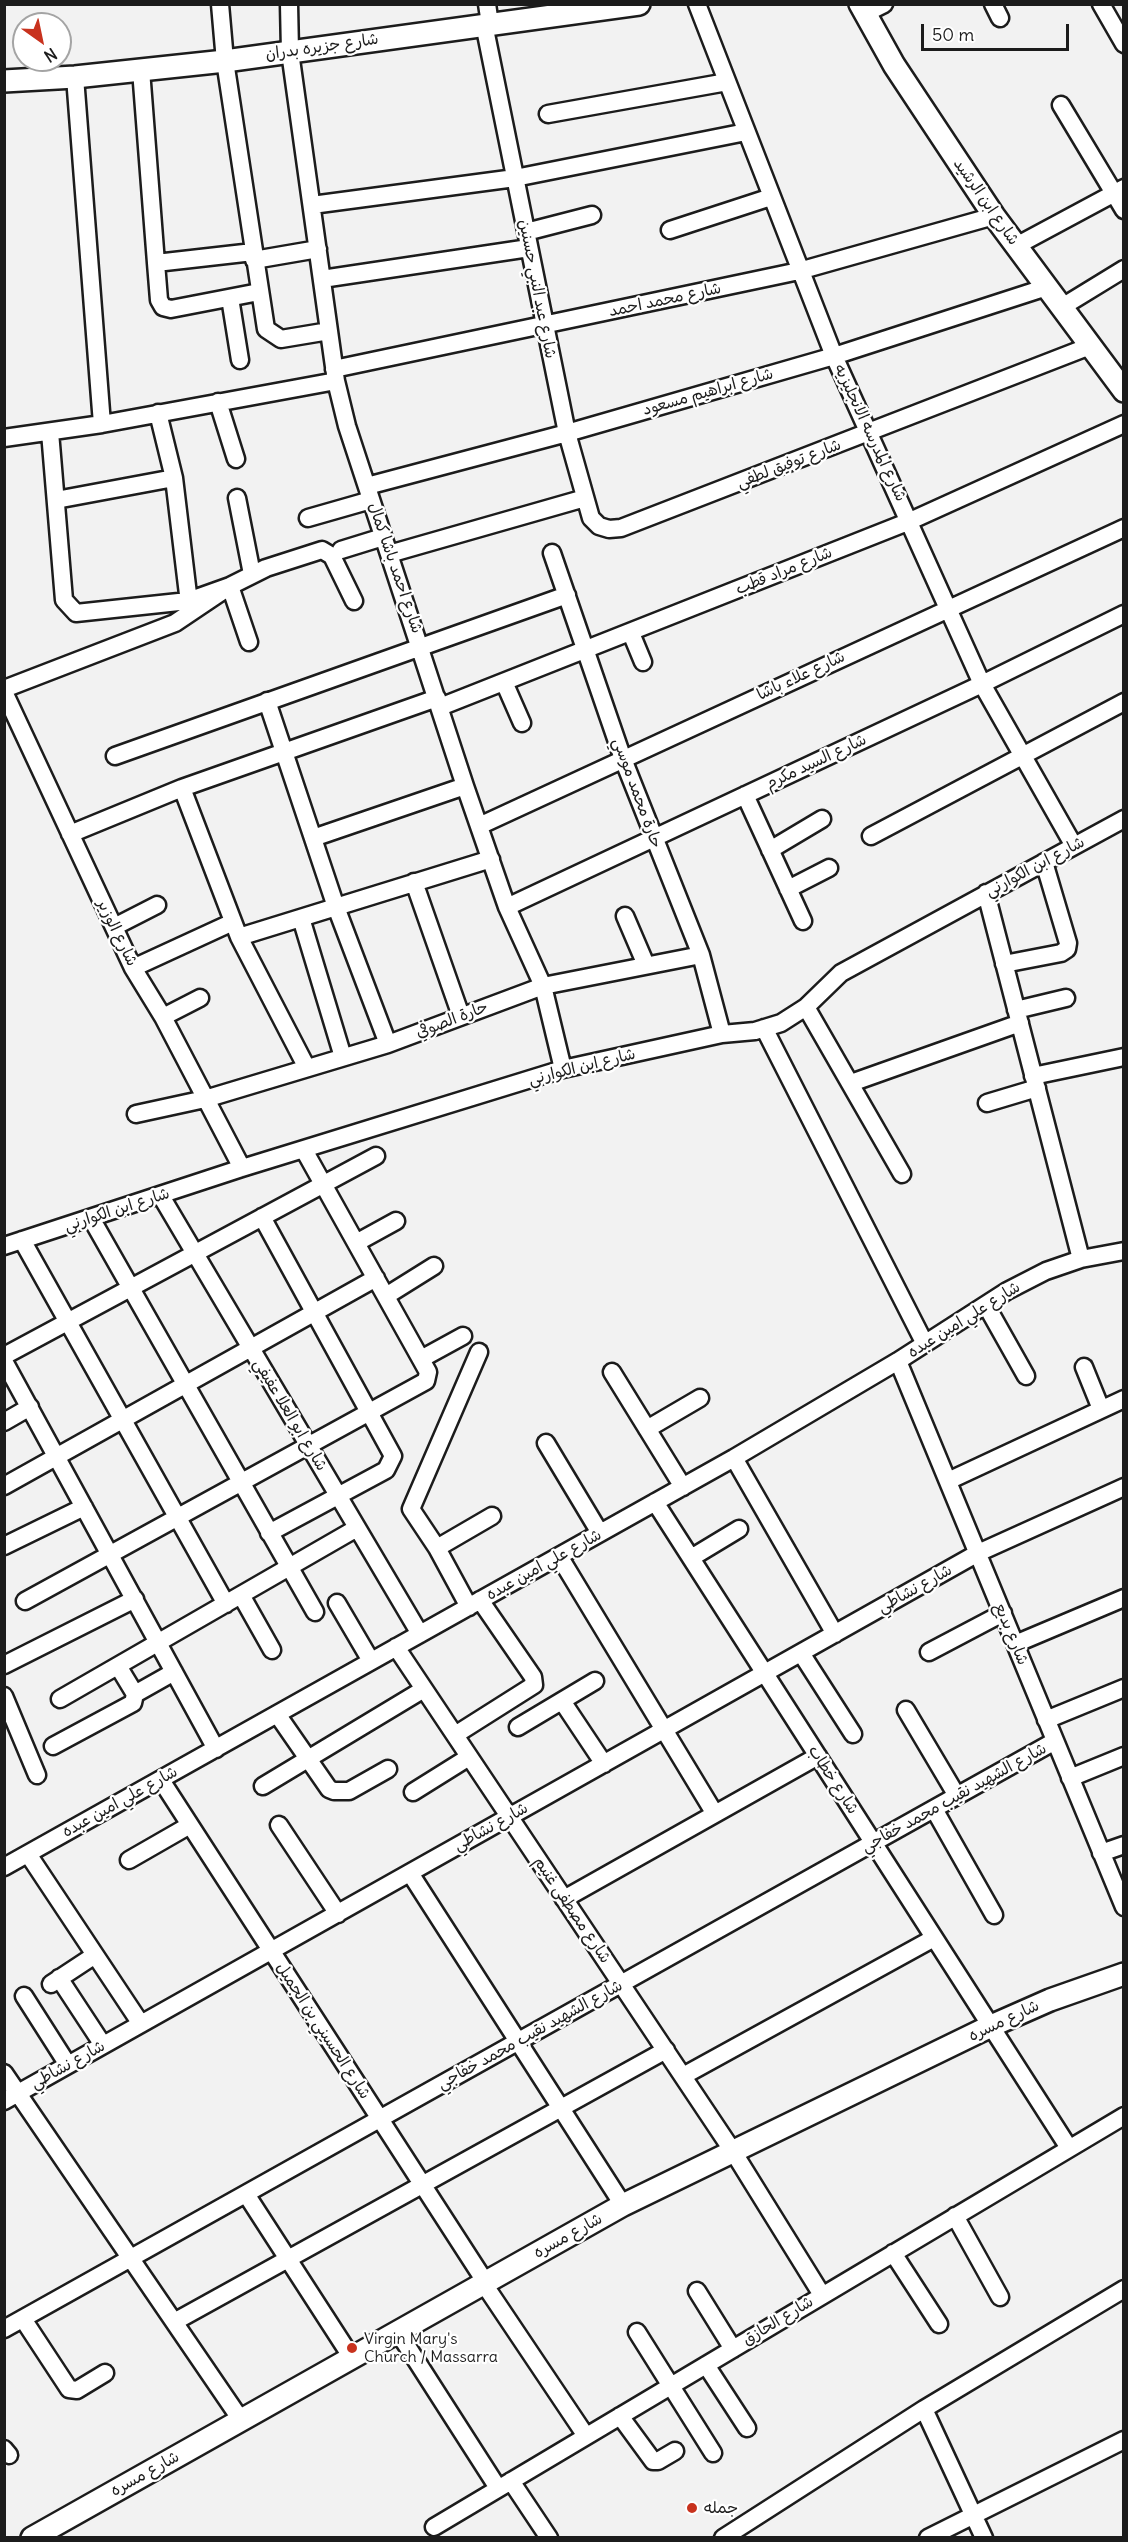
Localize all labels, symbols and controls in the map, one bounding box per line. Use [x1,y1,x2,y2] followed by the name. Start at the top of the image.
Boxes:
[12,12,72,72] north arrow
[924,12,1072,50] scale bar
[932,23,974,46] text: 50 m
[264,30,380,64] street label: شارع جزيره بدران
[41,44,61,67] text: N
[949,155,1023,249] street label: شارع ابن الرشيد
[514,218,560,360] street label: شارع عبد النبي حسنين
[607,279,723,321] street label: شارع محمد احمد
[830,361,910,505] street label: شارع المدرسه الانجليزيه
[640,364,776,420] street label: شارع ابراهيم مسعود
[734,435,844,493] street label: شارع توفيق لطفي
[364,500,426,636] street label: شارع احمد باشا كمال
[733,543,835,599] street label: شارع مراد قطب
[754,647,848,705] street label: شارع علاء باشا
[762,730,870,794] street label: شارع السيد مكرم
[608,735,666,851] street label: حارة محمد موسي
[982,833,1088,901] street label: شارع ابن الكوارني
[93,897,141,969] street label: شارع الوزير
[413,997,491,1043] street label: حارة الصوفي
[526,1044,638,1090] street label: شارع ابن الكوارني
[62,1184,172,1236] street label: شارع ابن الكوارني
[904,1278,1024,1362] street label: شارع علي امين عبده
[249,1356,331,1474] street label: شارع ابو العلا عفيفي
[483,1525,605,1605] street label: شارع علي امين عبده
[874,1561,956,1617] street label: شارع نشاطي
[990,1600,1032,1668] street label: شارع بديع
[858,1739,1050,1857] street label: شارع الشهيد نقيب محمد خفاجي
[804,1742,862,1818] street label: شارع خطاب
[59,1762,181,1842] street label: شارع علي امين عبده
[450,1799,532,1855] street label: شارع نشاطي
[529,1853,615,1967] street label: شارع مصطفى غنيم
[272,1959,374,2103] street label: شارع الحسيني بن الجميل
[434,1976,626,2094] street label: شارع الشهيد نقيب محمد خفاجي
[966,1996,1042,2046] street label: شارع مسره
[27,2037,109,2093] street label: شارع نشاطي
[530,2209,606,2263] street label: شارع مسره
[739,2292,817,2350] street label: شارع الحازق
[364,2329,498,2367] place label: Virgin Mary's Church / Massarra
[345,2341,359,2355] marker: Virgin Mary's Church / Massarra
[107,2447,183,2501] street label: شارع مسره
[704,2498,738,2518] place label: جمله
[685,2501,699,2515] marker: جمله

